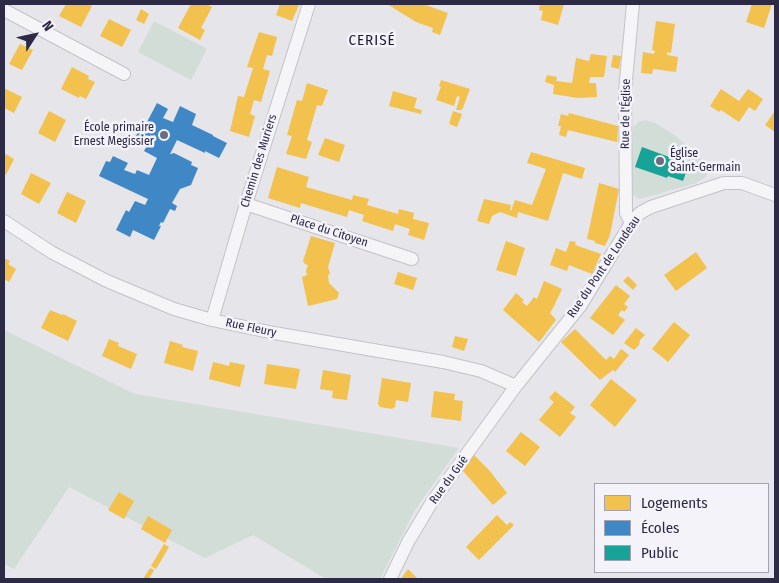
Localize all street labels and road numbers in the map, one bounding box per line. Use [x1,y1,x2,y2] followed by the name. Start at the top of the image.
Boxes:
[618,79,634,149] street label: Rue de l'Église
[238,113,280,209] street label: Chemin des Muriers
[288,212,370,250] street label: Place du Citoyen
[565,213,643,321] street label: Rue du Pont de Londeau
[224,316,278,340] street label: Rue Fleury
[427,453,471,507] street label: Rue du Gué

